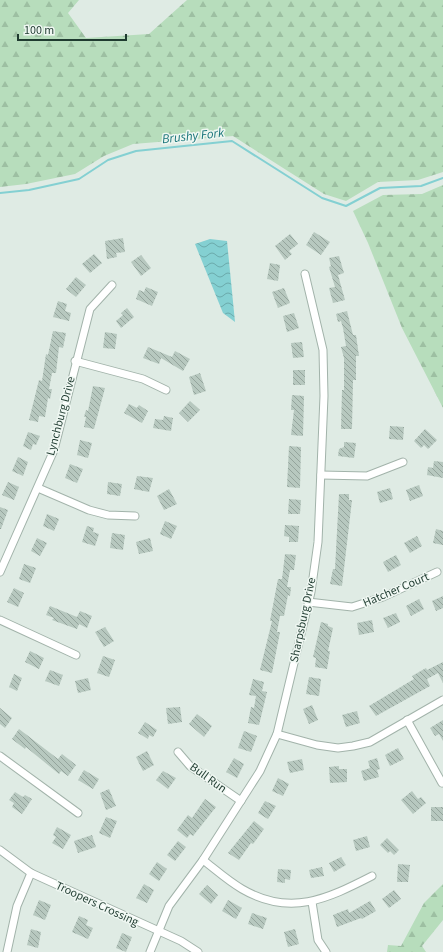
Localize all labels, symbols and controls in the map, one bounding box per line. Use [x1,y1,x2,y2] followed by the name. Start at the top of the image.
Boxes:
[18,16,126,42] scale bar
[24,22,54,39] text: 100 m
[161,124,226,148] water label: Brushy Fork
[42,375,80,457] street label: Lynchburg Drive
[360,568,432,612] street label: Hatcher Court
[286,576,320,664] street label: Sharpsburg Drive
[186,759,230,797] street label: Bull Run
[53,877,141,931] street label: Troopers Crossing

